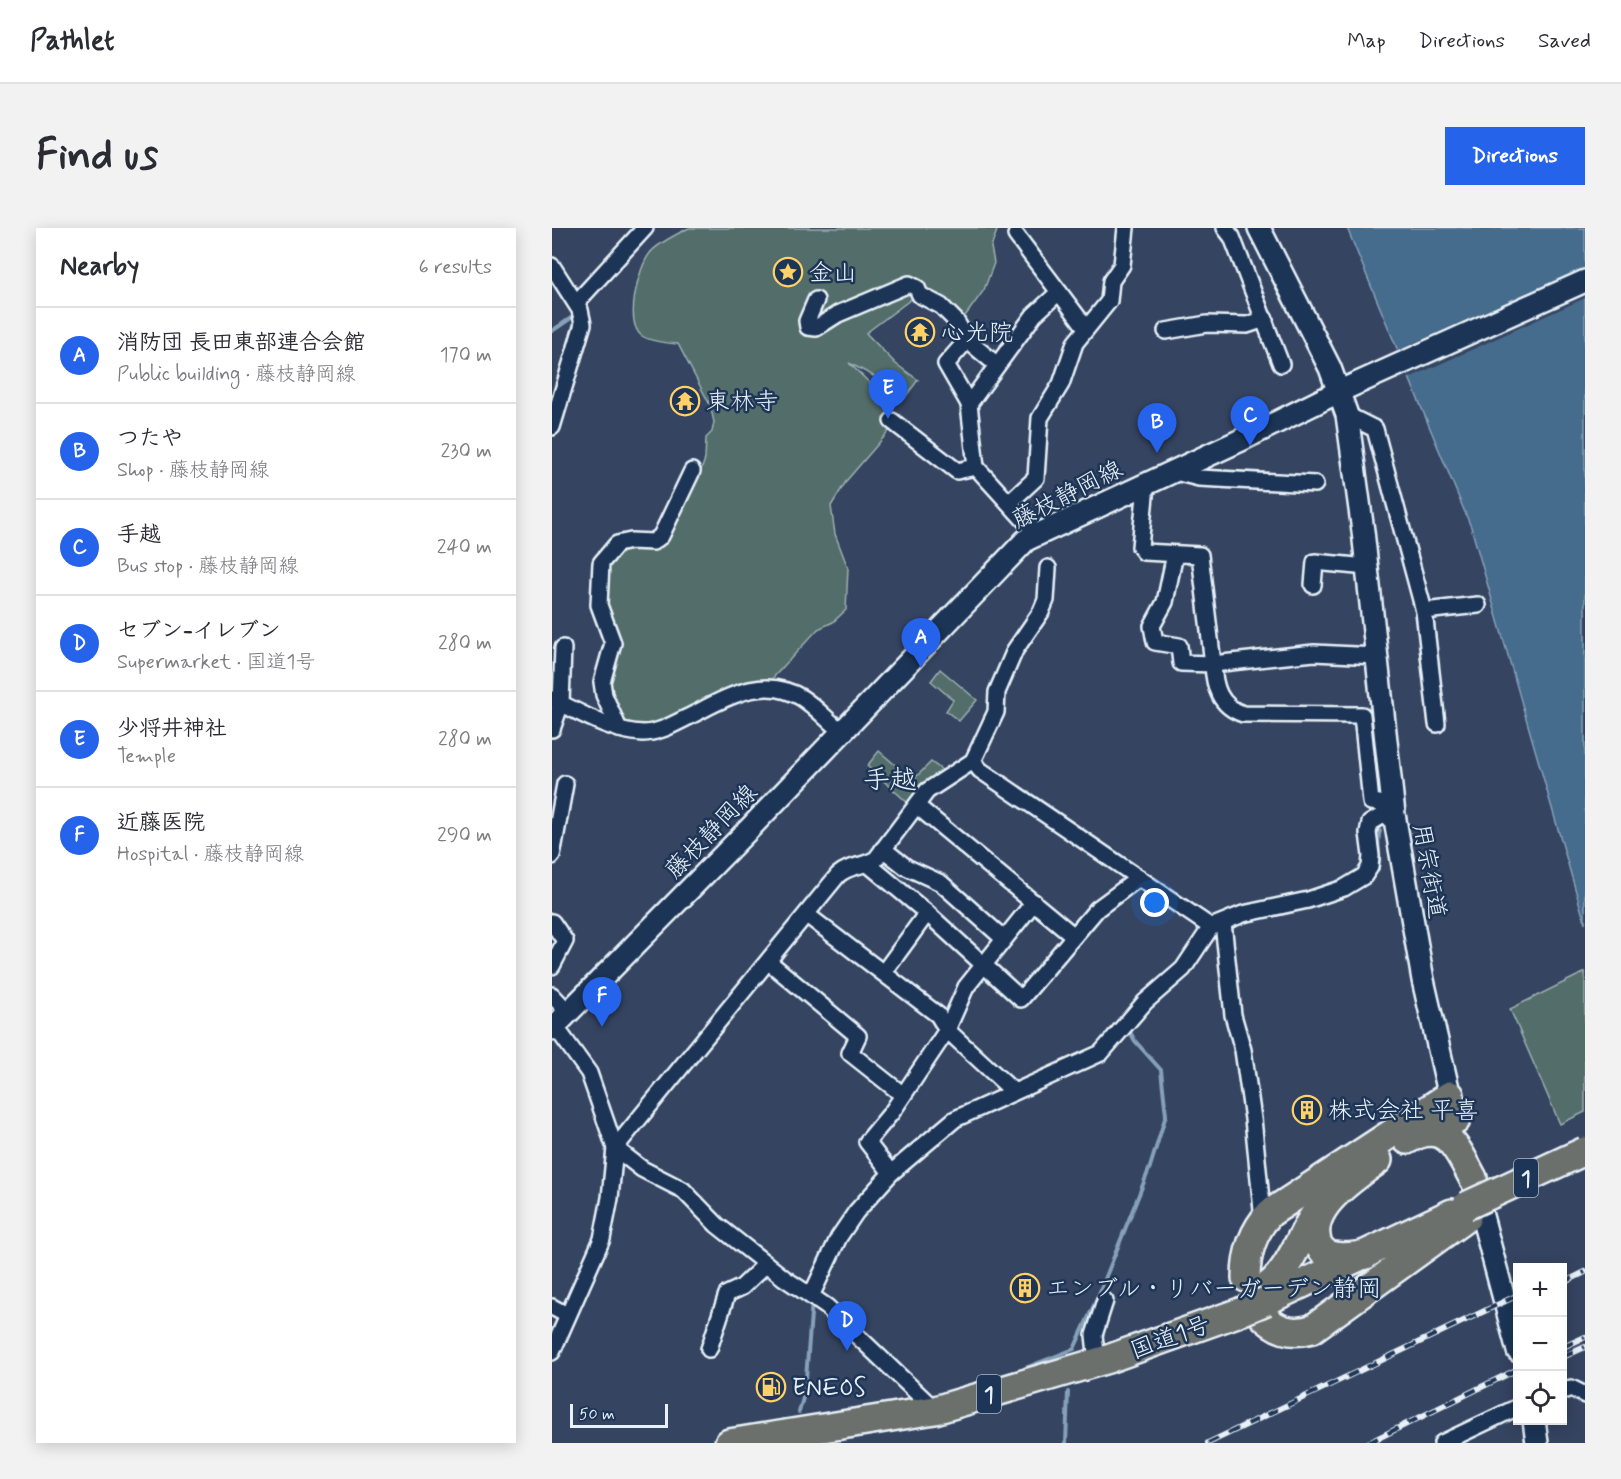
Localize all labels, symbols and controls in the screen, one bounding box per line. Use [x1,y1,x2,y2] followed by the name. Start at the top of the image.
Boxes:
[30,23,114,60] text: Pathlet
[1347,27,1386,55] text: Map
[1419,27,1505,55] text: Directions
[1538,27,1591,55] text: Saved
[1445,127,1585,185] button: Directions
[36,129,158,184] text: Find us
[60,250,139,284] text: Nearby
[419,254,492,281] text: 6 results
[772,256,804,288] place icon: 金山
[809,258,857,289] place label: 金山
[904,316,936,348] temple icon: 心光院
[941,318,1013,349] place label: 心光院
[117,329,365,357] text: 消防団 長田東部連合会館
[73,342,86,369] text: A
[440,342,492,369] text: 170 m
[117,361,356,388] text: Public building · 藤枝静岡線
[868,370,908,419] pin: E
[669,385,701,417] temple icon: 東林寺
[706,387,778,418] place label: 東林寺
[1230,396,1270,446] pin: C
[1138,404,1176,453] pin: B
[117,425,183,453] text: つたや
[73,438,86,465] text: B
[440,438,492,465] text: 230 m
[1007,454,1128,536] street label: 藤枝静岡線
[117,457,269,484] text: Shop · 藤枝静岡線
[117,521,161,549] text: 手越
[72,534,87,561] text: C
[437,534,492,561] text: 240 m
[117,553,299,580] text: Bus stop · 藤枝静岡線
[117,617,281,645] text: セブン-イレブン
[902,618,940,668] pin: A
[73,630,86,657] text: D
[438,630,492,657] text: 280 m
[117,649,315,676] text: Supermarket · 国道1号
[117,715,227,743] text: 少将井神社
[74,726,85,753] text: E
[438,726,492,753] text: 280 m
[117,743,176,770] text: Temple
[863,763,917,798] district label: 手越
[659,778,765,886] street label: 藤枝静岡線
[117,809,205,837] text: 近藤医院
[1405,821,1452,921] street label: 用宗街道
[74,822,85,849] text: F
[437,822,492,849] text: 290 m
[117,841,304,868] text: Hospital · 藤枝静岡線
[1140,888,1169,917] your location
[583,978,622,1027] pin: F
[1291,1094,1323,1126] building icon: 株式会社 平喜
[1328,1096,1478,1127] place label: 株式会社 平喜
[1514,1159,1538,1197] road number: 1
[1513,1263,1567,1425] map controls
[1513,1263,1567,1317] button: +
[1009,1272,1041,1304] building icon: エンブル・リバーガーデン静岡
[1046,1274,1381,1305] place label: エンブル・リバーガーデン静岡
[828,1302,866,1351] pin: D
[1126,1310,1215,1367] street label: 国道1号
[1513,1317,1567,1371] button: −
[755,1371,787,1403] fuel station icon: ENEOS
[1513,1371,1567,1425] button: locate
[792,1373,866,1404] place label: ENEOS
[977,1375,1001,1413] road number: 1
[570,1401,668,1428] scale bar
[579,1404,615,1425] text: 50 m

